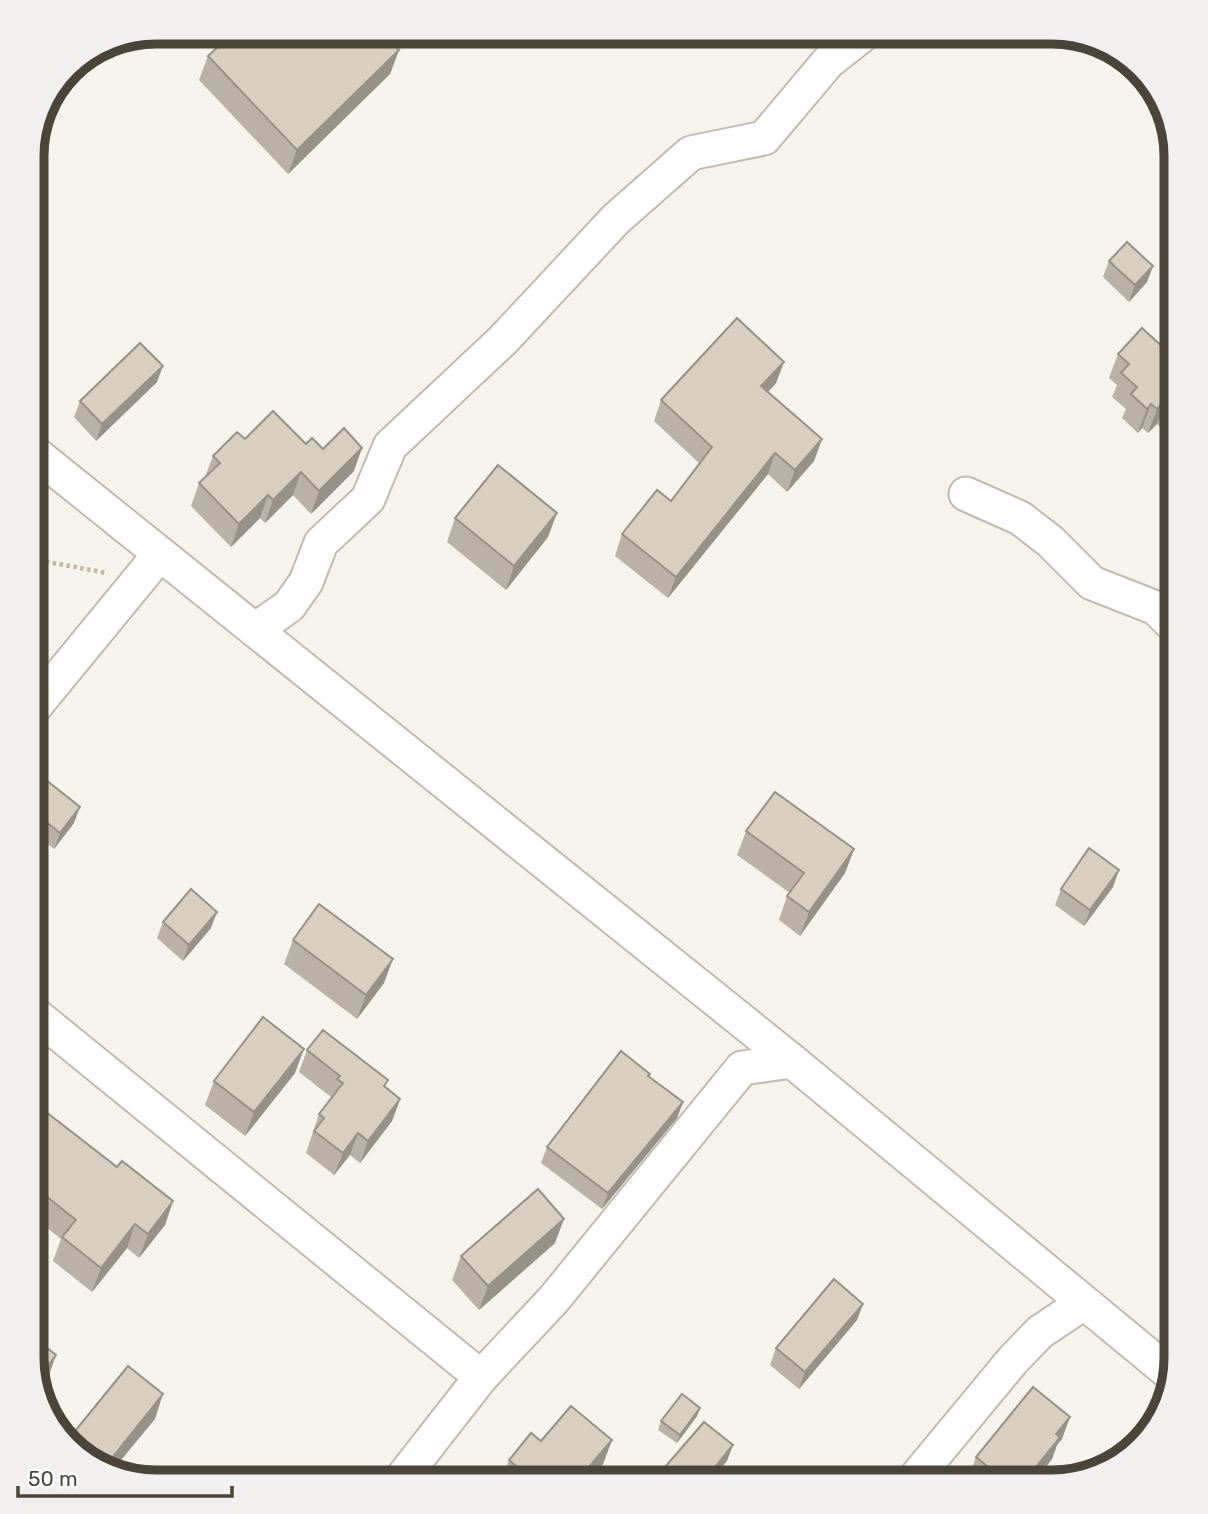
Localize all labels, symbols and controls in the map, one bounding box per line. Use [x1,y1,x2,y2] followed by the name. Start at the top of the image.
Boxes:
[18,1454,231,1498] scale bar
[28,1466,78,1491] text: 50 m

